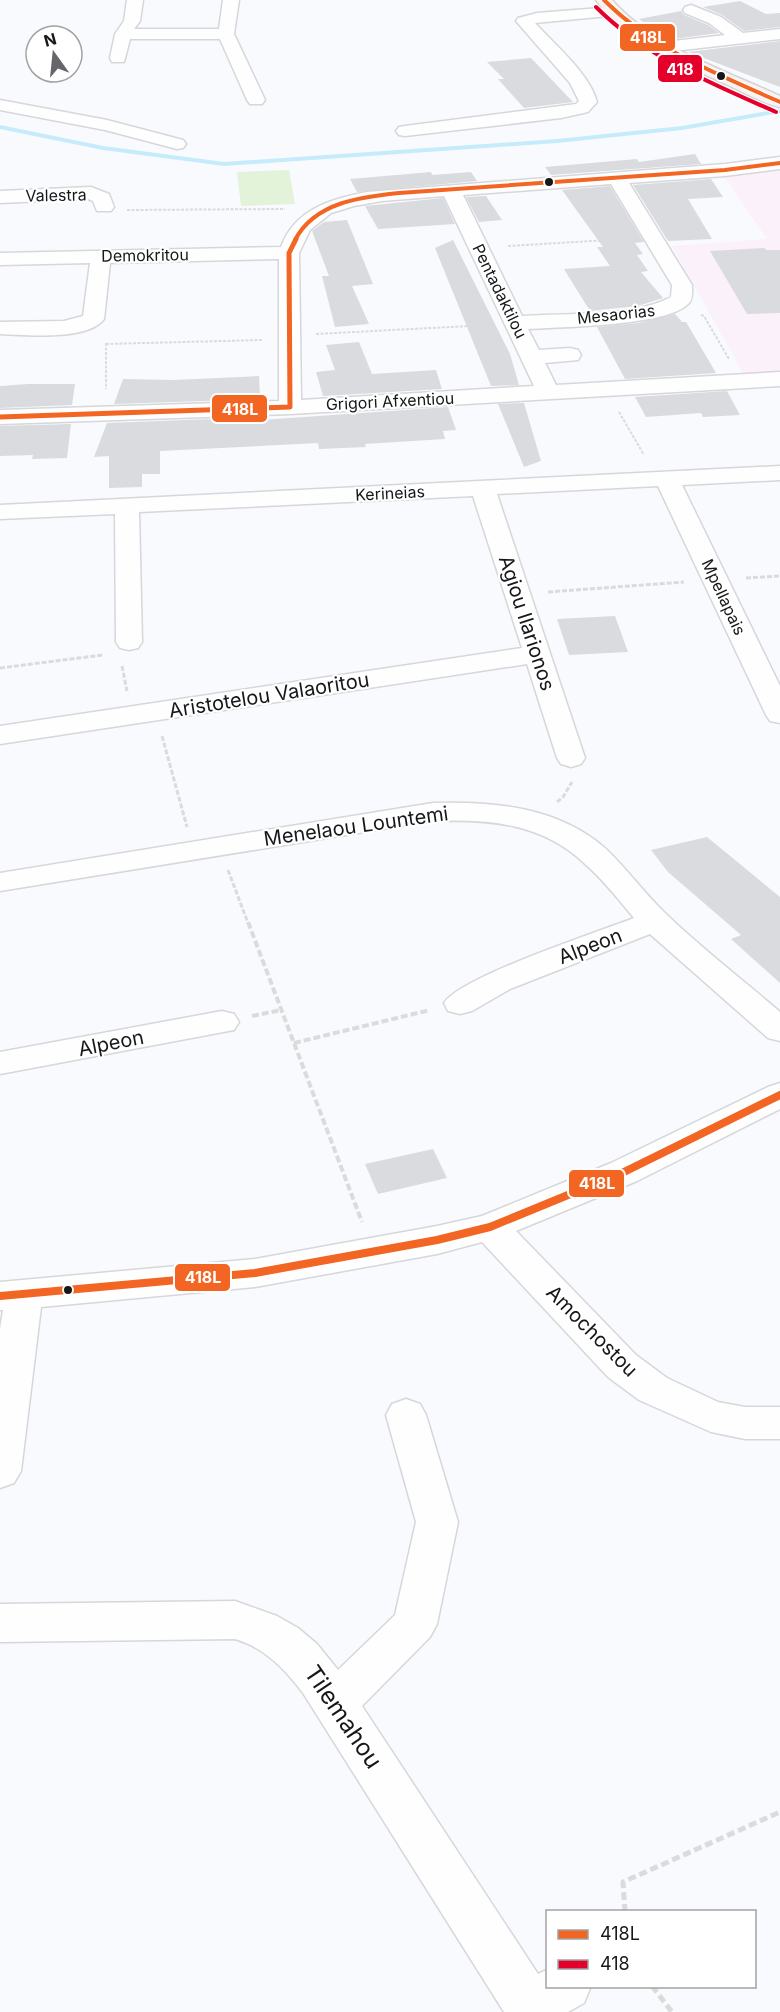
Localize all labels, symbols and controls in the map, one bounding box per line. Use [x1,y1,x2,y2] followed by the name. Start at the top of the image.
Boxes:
[619,23,676,52] line badge: 418L
[24,24,84,84] north arrow
[630,27,666,47] text: 418L
[42,28,59,51] text: N
[657,54,703,83] line badge: 418
[666,59,694,79] text: 418
[715,70,727,82] unlabelled marker
[543,176,555,188] unlabelled marker
[25,184,87,206] street label: Valestra
[468,240,532,342] street label: Pentadaktilou
[101,244,189,266] street label: Demokritou
[576,300,656,328] street label: Mesaorias
[325,388,455,414] street label: Grigori Afxentiou
[211,394,268,423] line badge: 418L
[222,399,258,419] text: 418L
[355,481,425,505] street label: Kerineias
[494,552,560,694] street label: Agiou Ilarionos
[698,556,750,638] street label: Mpellapais
[167,667,371,723] street label: Aristotelou Valaoritou
[262,801,450,851] street label: Menelaou Lountemi
[555,923,625,969] street label: Alpeon
[76,1025,146,1061] street label: Alpeon
[568,1169,625,1198] line badge: 418L
[579,1173,615,1193] text: 418L
[174,1263,231,1292] line badge: 418L
[185,1267,221,1287] text: 418L
[541,1280,643,1382] street label: Amochostou
[62,1284,74,1296] unlabelled marker
[298,1660,389,1774] street label: Tilemahou
[546,1910,756,1988] legend
[600,1923,640,1944] text: 418L
[600,1953,630,1974] text: 418

